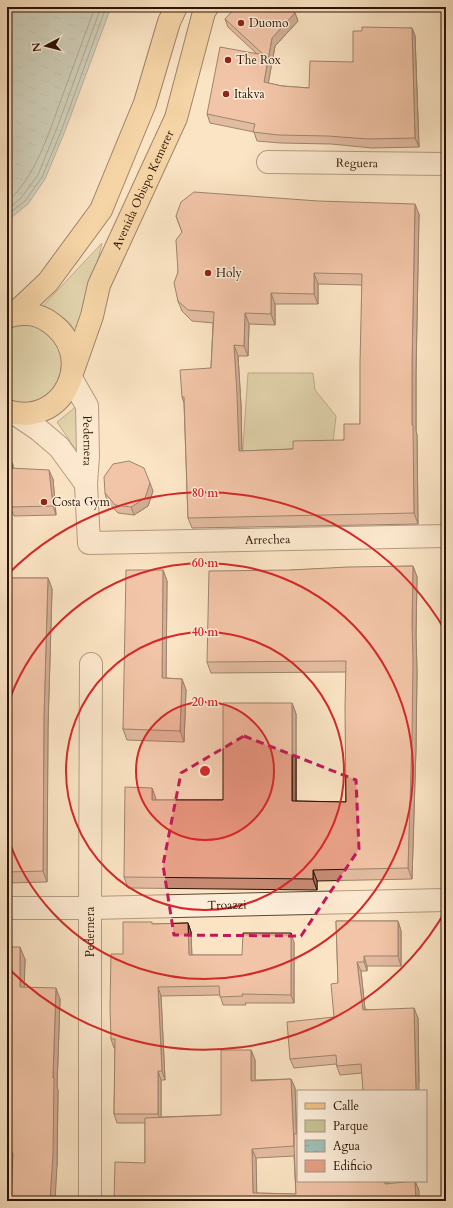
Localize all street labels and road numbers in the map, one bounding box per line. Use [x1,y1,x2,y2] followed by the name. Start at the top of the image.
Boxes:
[109,127,178,252] street label: Avenida Obispo Kemerer
[336,155,379,171] street label: Reguera
[79,415,96,467] street label: Pedernera
[245,531,291,548] street label: Arrechea
[207,896,247,913] street label: Troazzi
[82,906,98,957] street label: Pedernera

